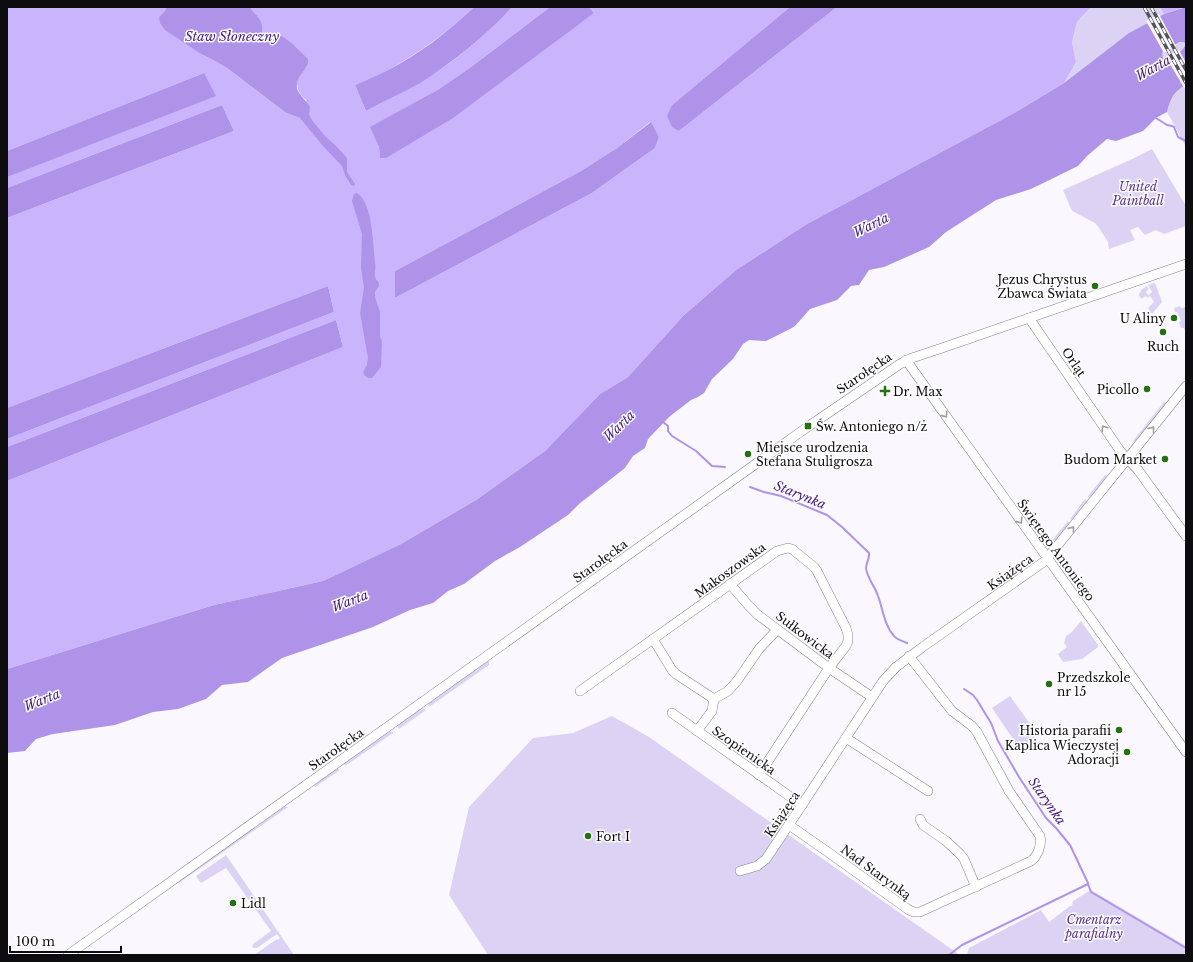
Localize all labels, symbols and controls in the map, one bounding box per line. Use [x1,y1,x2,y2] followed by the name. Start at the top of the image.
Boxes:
[185,28,279,45] water label: Staw Słoneczny
[1132,51,1174,85] water label: Warta
[1111,179,1164,208] park label: United Paintball
[850,209,892,241] water label: Warta
[996,272,1087,301] place label: Jezus Chrystus Zbawca Świata
[1090,281,1100,291] marker: Jezus Chrystus Zbawca Świata
[1120,311,1166,326] place label: U Aliny
[1169,313,1179,323] marker: U Aliny
[1158,327,1168,337] marker: Ruch
[1147,339,1179,354] place label: Ruch
[1059,344,1089,380] street label: Orląt
[833,349,895,397] street label: Starołęcka
[1097,382,1139,397] place label: Picollo
[893,384,943,399] place label: Dr. Max
[1142,384,1152,394] marker: Picollo
[880,386,890,396] marker: Dr. Max
[600,407,638,445] water label: Warta
[940,411,948,418] one-way arrow
[816,418,928,434] place label: Św. Antoniego n/ż
[803,421,813,431] marker: Św. Antoniego n/ż
[1101,425,1109,432] one-way arrow
[1147,426,1154,433] one-way arrow
[756,440,873,469] place label: Miejsce urodzenia Stefana Stuligrosza
[743,449,753,459] marker: Miejsce urodzenia Stefana Stuligrosza
[1064,452,1157,467] place label: Budom Market
[1160,454,1170,464] marker: Budom Market
[772,477,828,513] water label: Starynka
[1014,496,1099,604] street label: Świętego Antoniego
[1015,517,1023,524] one-way arrow
[1067,526,1074,533] one-way arrow
[570,536,630,586] street label: Starołęcka
[692,539,769,601] street label: Makoszowska
[984,551,1036,593] street label: Książęca
[329,586,371,616] water label: Warta
[773,608,837,662] street label: Sułkowicka
[1057,670,1130,699] place label: Przedszkole nr 15
[1044,679,1054,689] marker: Przedszkole nr 15
[21,685,63,715] water label: Warta
[709,723,779,778] street label: Szopienicka
[1019,723,1111,738] place label: Historia parafii
[306,724,367,773] street label: Starołęcka
[1114,725,1124,735] marker: Historia parafii
[1005,738,1119,767] place label: Kaplica Wieczystej Adoracji
[1122,747,1132,757] marker: Kaplica Wieczystej Adoracji
[1024,774,1070,828] water label: Starynka
[761,788,803,840] street label: Książęca
[596,829,630,844] place label: Fort I
[583,831,593,841] marker: Fort I
[838,841,914,903] street label: Nad Starynką
[241,896,266,911] place label: Lidl
[228,898,238,908] marker: Lidl
[1063,912,1123,941] park label: Cmentarz parafialny
[10,928,121,954] scale bar
[16,934,55,949] text: 100 m

